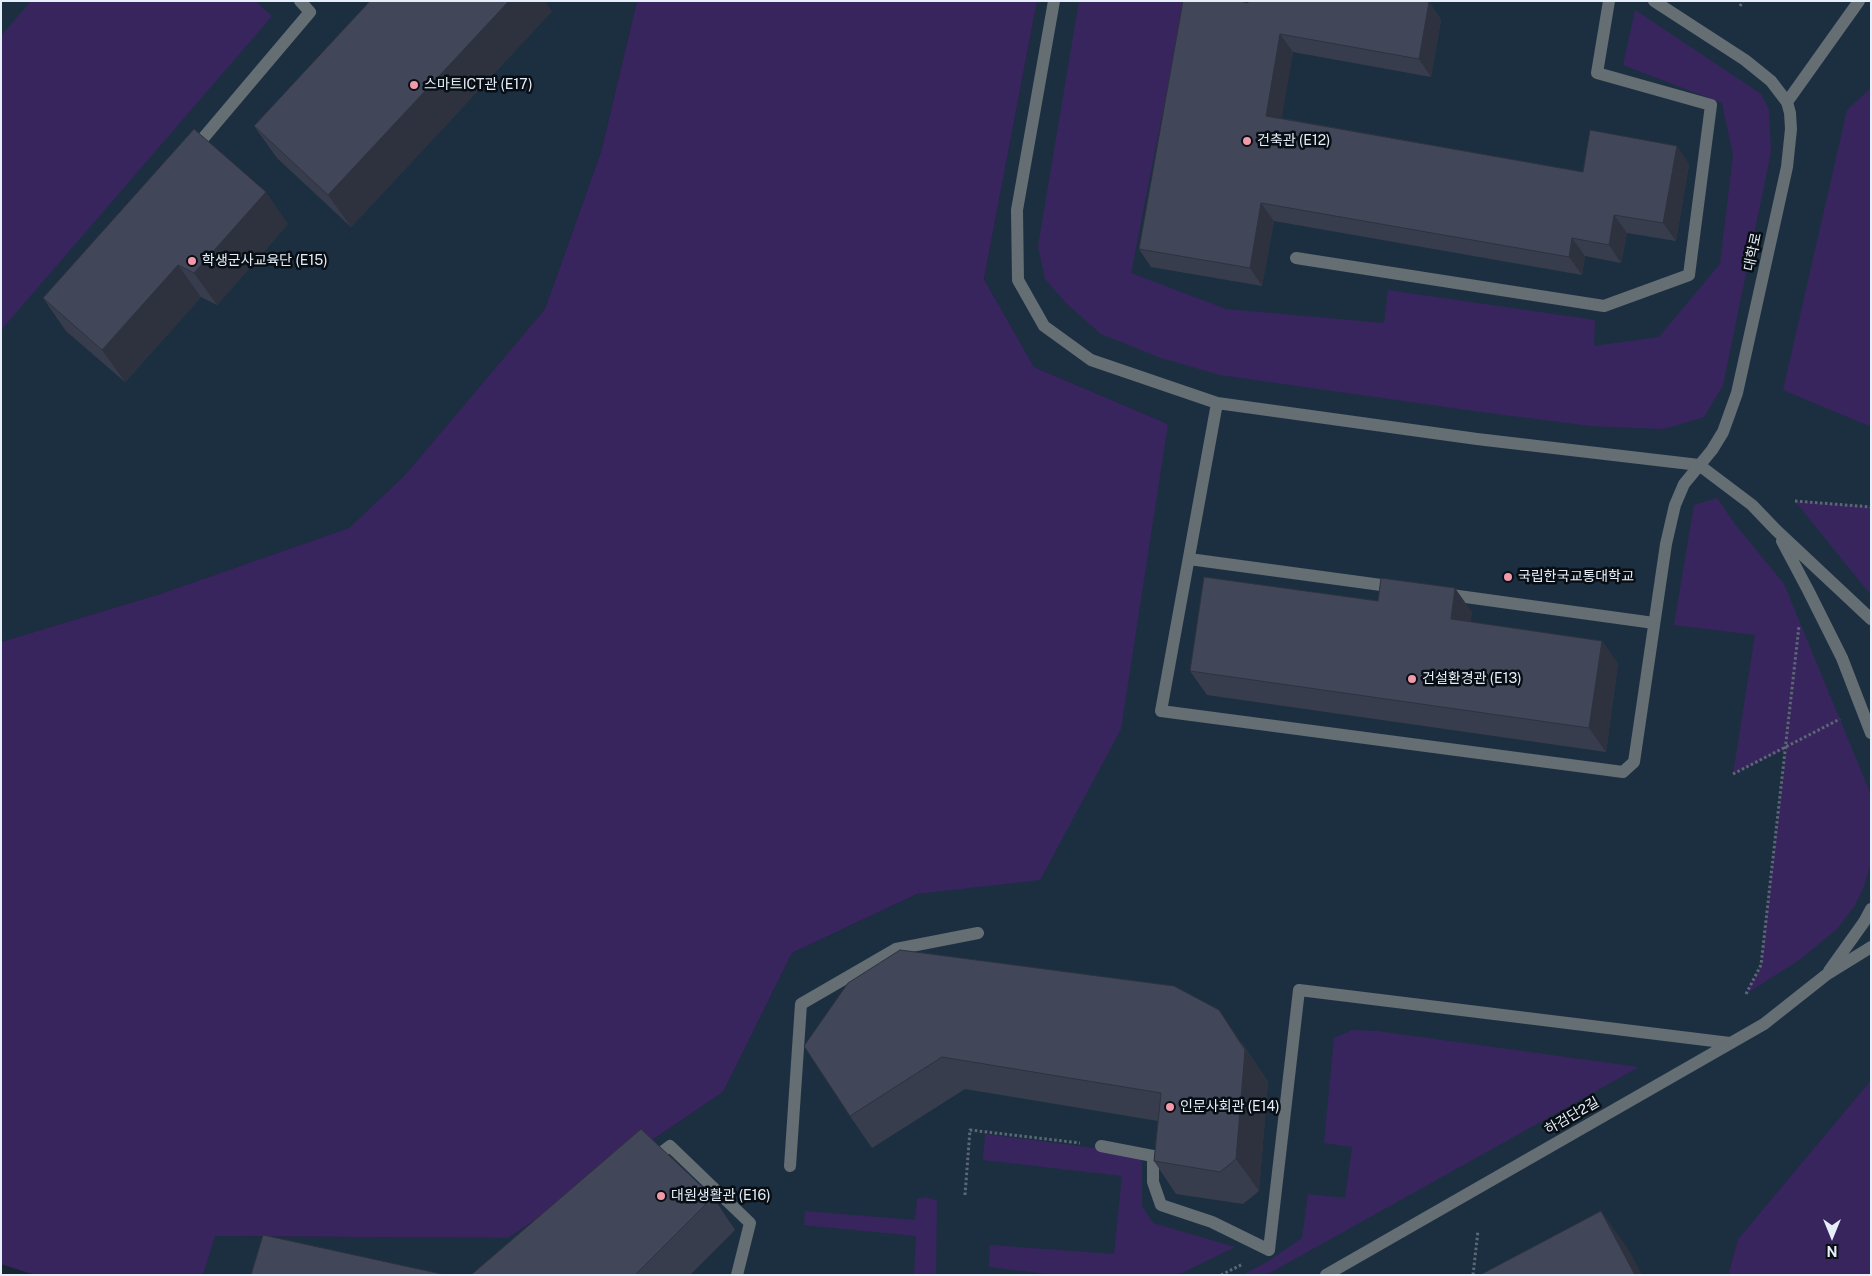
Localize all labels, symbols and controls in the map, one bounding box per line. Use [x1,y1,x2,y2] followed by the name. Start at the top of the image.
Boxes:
[424,77,532,93] place label: 스마트ICT관 (E17)
[408,79,420,91] marker: 스마트ICT관 (E17)
[1257,133,1330,149] place label: 건축관 (E12)
[1241,135,1253,147] marker: 건축관 (E12)
[1741,231,1765,273] street label: 대학로
[202,253,327,269] place label: 학생군사교육단 (E15)
[186,255,198,267] marker: 학생군사교육단 (E15)
[1518,569,1634,585] place label: 국립한국교통대학교
[1502,571,1514,583] marker: 국립한국교통대학교
[1422,671,1522,687] place label: 건설환경관 (E13)
[1406,673,1418,685] marker: 건설환경관 (E13)
[1542,1094,1602,1138] street label: 하검단2길
[1180,1099,1280,1115] place label: 인문사회관 (E14)
[1164,1101,1176,1113] marker: 인문사회관 (E14)
[671,1188,770,1204] place label: 대원생활관 (E16)
[655,1190,667,1202] marker: 대원생활관 (E16)
[1807,1211,1857,1261] north arrow
[1827,1243,1837,1259] text: N

